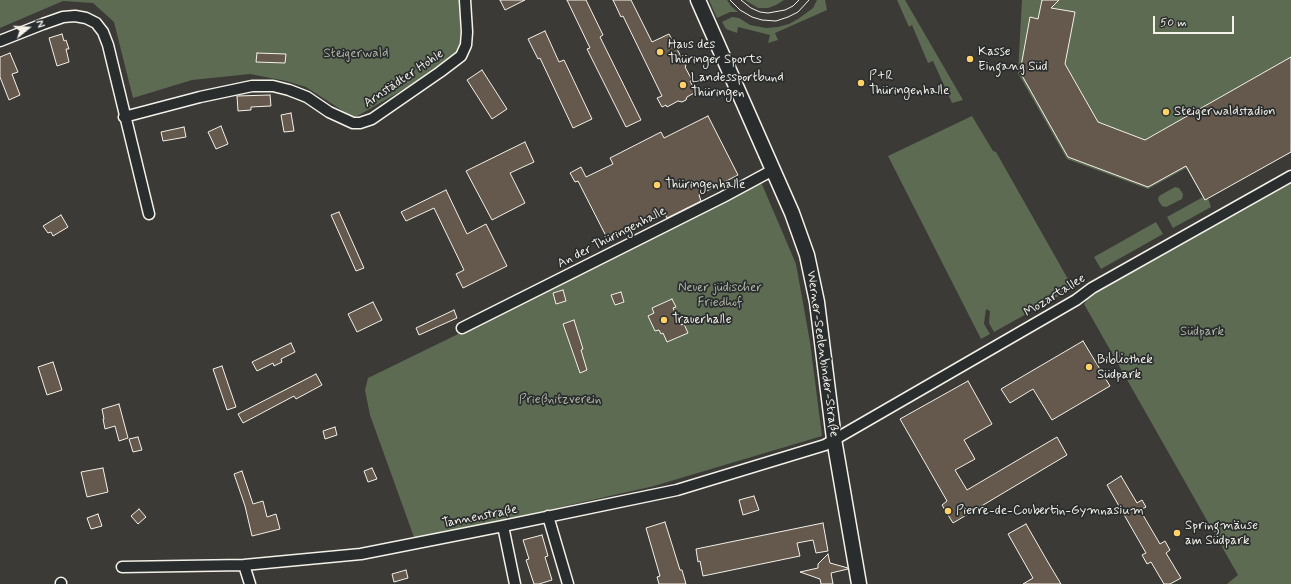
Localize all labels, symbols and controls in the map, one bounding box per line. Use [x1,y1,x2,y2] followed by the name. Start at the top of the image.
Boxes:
[8,8,48,48] north arrow
[1155,8,1236,34] scale bar
[1160,15,1187,31] text: 50 m
[32,19,47,30] text: N
[668,37,762,68] place label: Haus des Thüringer Sports
[978,44,1047,75] place label: Kasse Eingang Süd
[324,46,388,62] park label: Steigerwald
[361,47,447,111] street label: Arnstädter Hohle
[655,47,665,57] marker: Haus des Thüringer Sports
[965,54,975,64] marker: Kasse Eingang Süd
[869,68,949,99] place label: P+R Thüringenhalle
[691,70,784,101] place label: Landessportbund Thüringen
[856,78,866,88] marker: P+R Thüringenhalle
[678,80,688,90] marker: Landessportbund Thüringen
[1174,104,1276,120] place label: Steigerwaldstadion
[1161,107,1171,117] marker: Steigerwaldstadion
[665,177,745,193] place label: Thüringenhalle
[652,180,662,190] marker: Thüringenhalle
[555,204,669,272] street label: An der Thüringenhalle
[803,270,841,438] street label: Werner-Seelenbinder-Straße
[1021,271,1089,321] street label: Mozartallee
[678,280,762,311] park label: Neuer jüdischer Friedhof
[672,312,732,328] place label: Trauerhalle
[659,315,669,325] marker: Trauerhalle
[1180,324,1224,340] park label: Südpark
[1097,352,1153,383] place label: Bibliothek Südpark
[1084,362,1094,372] marker: Bibliothek Südpark
[519,392,601,408] park label: Prießnitzverein
[441,502,519,532] street label: Tannenstraße
[956,503,1144,519] place label: Pierre-de-Coubertin-Gymnasium
[943,506,953,516] marker: Pierre-de-Coubertin-Gymnasium
[1185,518,1258,549] place label: Springmäuse am Südpark
[1172,528,1182,538] marker: Springmäuse am Südpark

